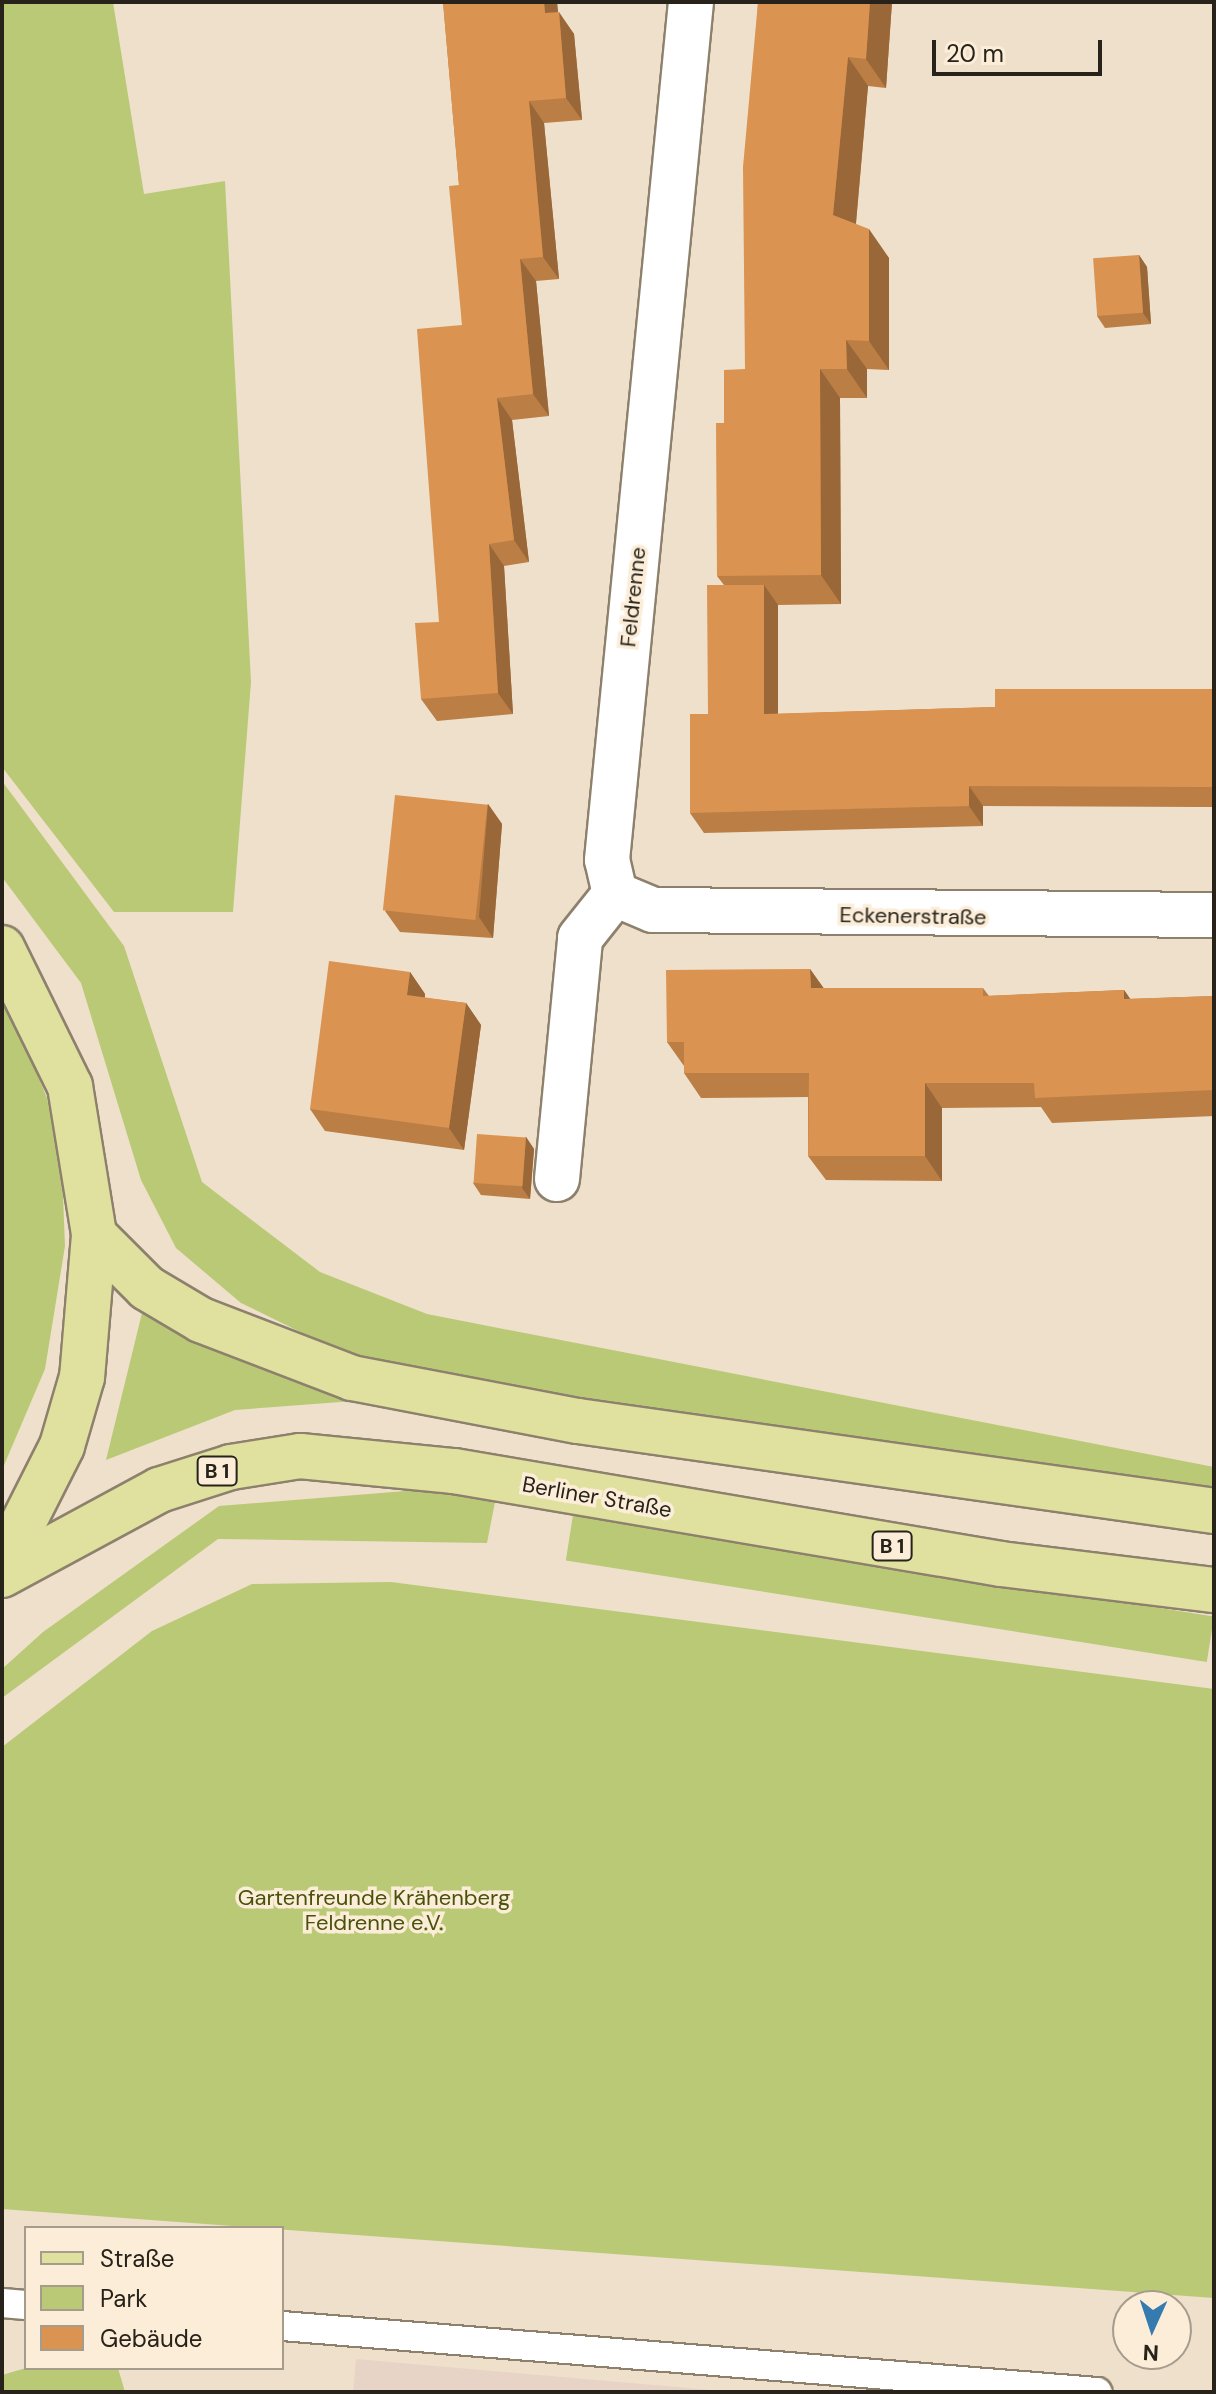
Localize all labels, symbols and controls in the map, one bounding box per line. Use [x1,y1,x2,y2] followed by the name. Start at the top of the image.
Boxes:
[936,24,1106,74] scale bar
[946,38,1004,69] text: 20 m
[615,546,651,648] street label: Feldrenne
[839,902,987,930] street label: Eckenerstraße
[195,1455,239,1487] road number: B 1
[520,1471,674,1523] street label: Berliner Straße
[870,1530,914,1562] road number: B 1
[238,1884,510,1936] park label: Gartenfreunde Krähenberg Feldrenne e.V.
[24,2226,284,2370] legend
[100,2243,174,2274] text: Straße
[100,2283,147,2314] text: Park
[1112,2290,1192,2370] north arrow
[100,2323,202,2354] text: Gebäude
[1142,2338,1160,2367] text: N

